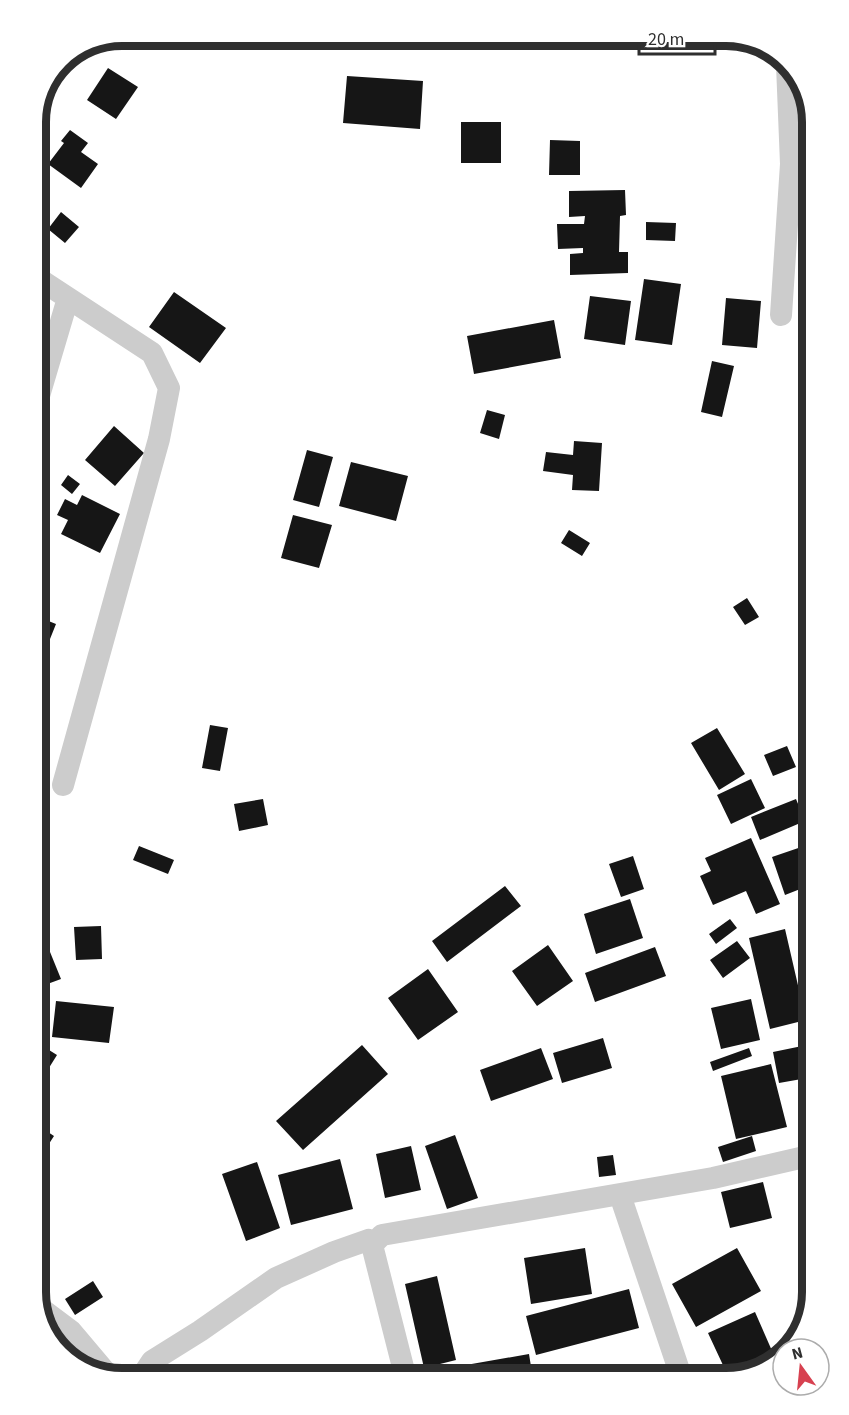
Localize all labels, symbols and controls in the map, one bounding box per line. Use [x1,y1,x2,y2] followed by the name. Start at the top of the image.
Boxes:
[639,18,716,56] scale bar
[648,27,684,52] text: 20 m
[771,1337,831,1397] north arrow
[789,1341,805,1365] text: N

